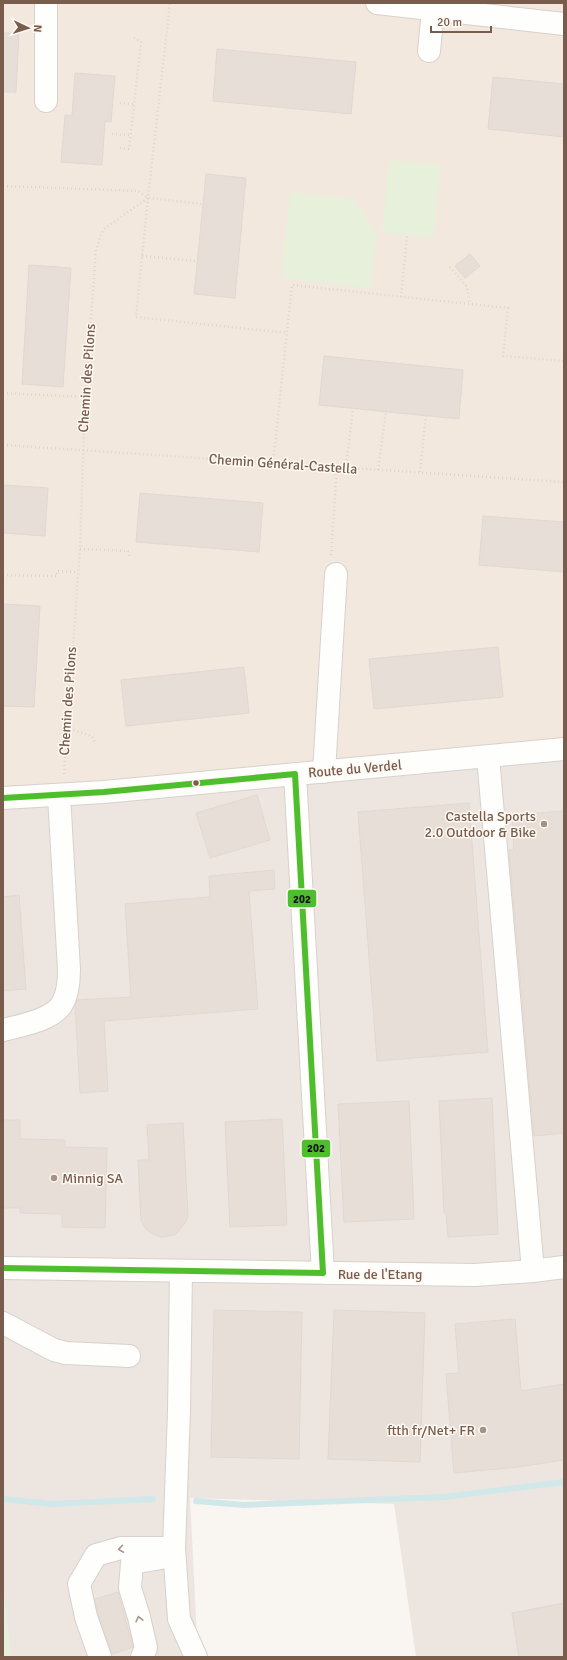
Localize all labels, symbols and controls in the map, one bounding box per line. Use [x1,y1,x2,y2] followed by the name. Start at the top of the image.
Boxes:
[8,8,48,48] north arrow
[431,8,491,34] scale bar
[437,15,462,30] text: 20 m
[31,24,44,33] text: N
[75,323,99,433] street label: Chemin des Pilons
[208,450,358,478] street label: Chemin Général-Castella
[56,646,80,756] street label: Chemin des Pilons
[307,756,403,782] street label: Route du Verdel
[191,778,201,788] unlabelled marker
[424,808,536,841] place label: Castella Sports 2.0 Outdoor & Bike
[539,819,549,829] marker: Castella Sports 2.0 Outdoor & Bike
[287,889,317,908] line badge: 202
[293,893,311,906] text: 202
[301,1139,331,1158] line badge: 202
[307,1142,325,1155] text: 202
[62,1170,123,1187] place label: Minnig SA
[49,1173,59,1183] marker: Minnig SA
[338,1266,422,1283] street label: Rue de l'Etang
[387,1422,475,1439] place label: ftth fr/Net+ FR
[478,1425,488,1435] marker: ftth fr/Net+ FR
[118,1544,124,1553] one-way arrow
[136,1616,144,1623] one-way arrow

